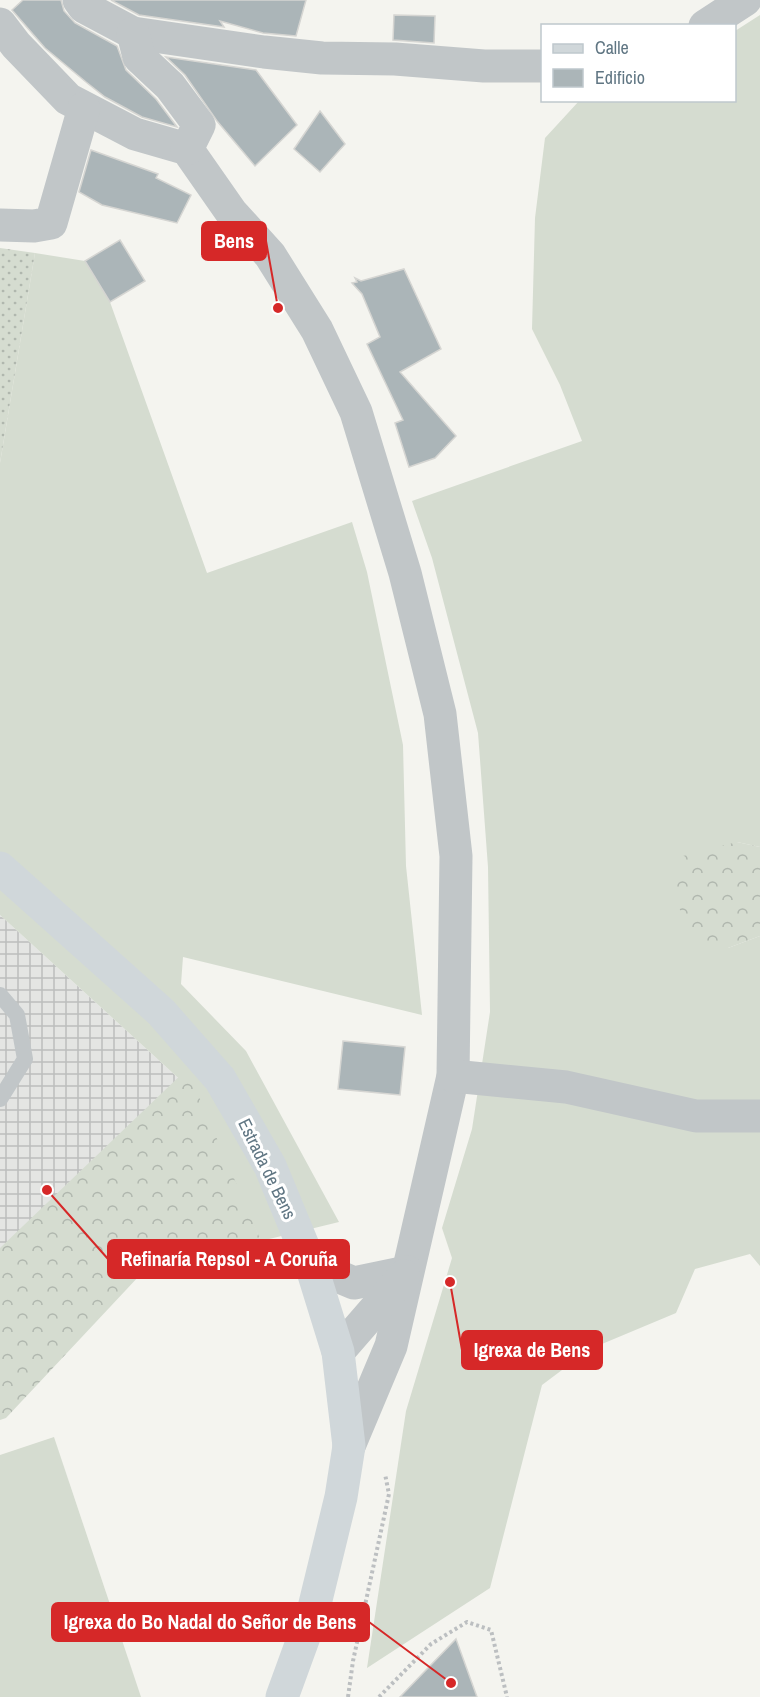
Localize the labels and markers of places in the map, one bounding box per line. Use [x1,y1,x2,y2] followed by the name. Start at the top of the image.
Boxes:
[202,222,266,260] callout: Bens
[108,1240,349,1278] callout: Refinaría Repsol - A Coruña
[462,1331,602,1369] callout: Igrexa de Bens
[52,1603,369,1641] callout: Igrexa do Bo Nadal do Señor de Bens

